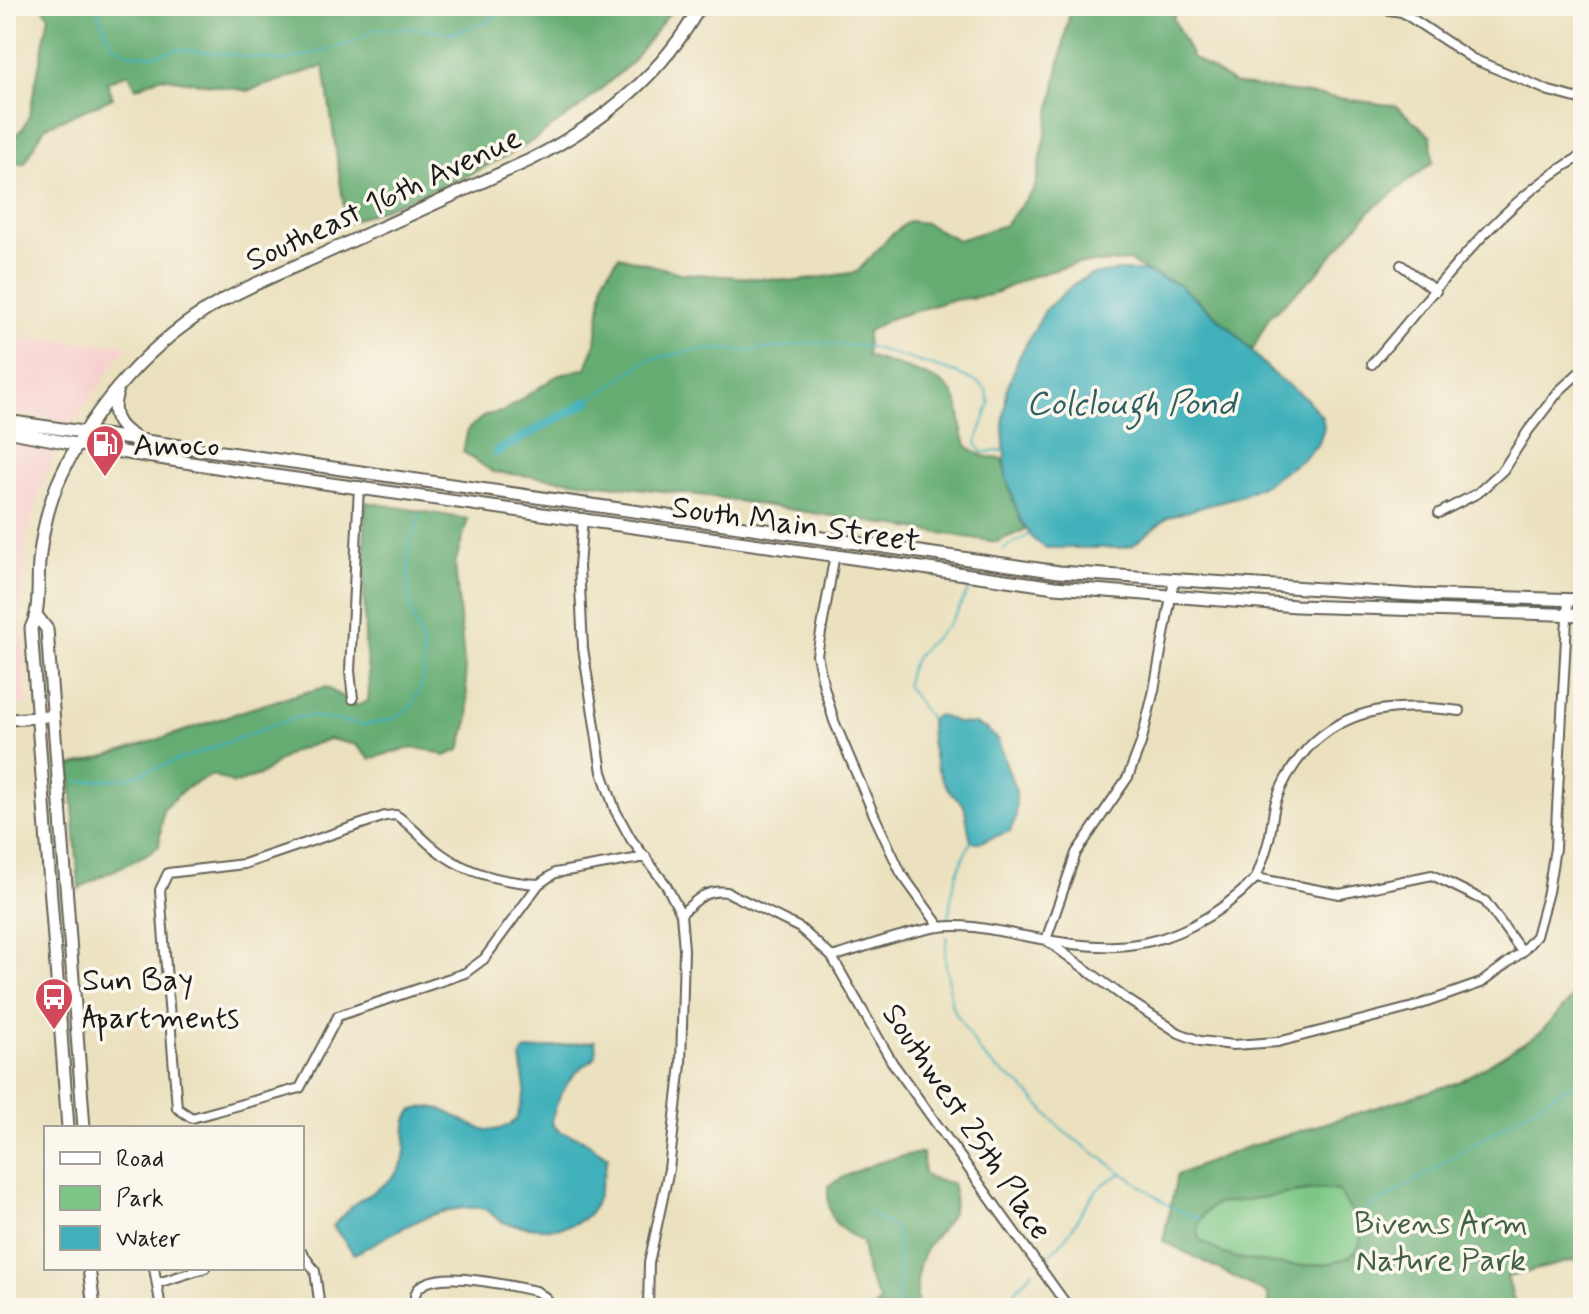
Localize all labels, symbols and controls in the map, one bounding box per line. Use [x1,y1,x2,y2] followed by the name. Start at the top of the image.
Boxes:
[239,117,528,282] street label: Southeast 16th Avenue
[1026,382,1239,430] water label: Colclough Pond
[84,423,126,478] fuel station icon: Amoco
[133,425,220,467] place label: Amoco
[669,487,922,563] street label: South Main Street
[82,960,239,1042] place label: Sun Bay Apartments
[33,976,75,1031] bus stop icon: Sun Bay Apartments
[872,996,1061,1249] street label: Southwest 25th Place
[44,1126,304,1270] legend
[116,1144,164,1175] text: Road
[116,1184,164,1215] text: Park
[1354,1203,1528,1282] park label: Bivens Arm Nature Park
[116,1224,181,1255] text: Water

